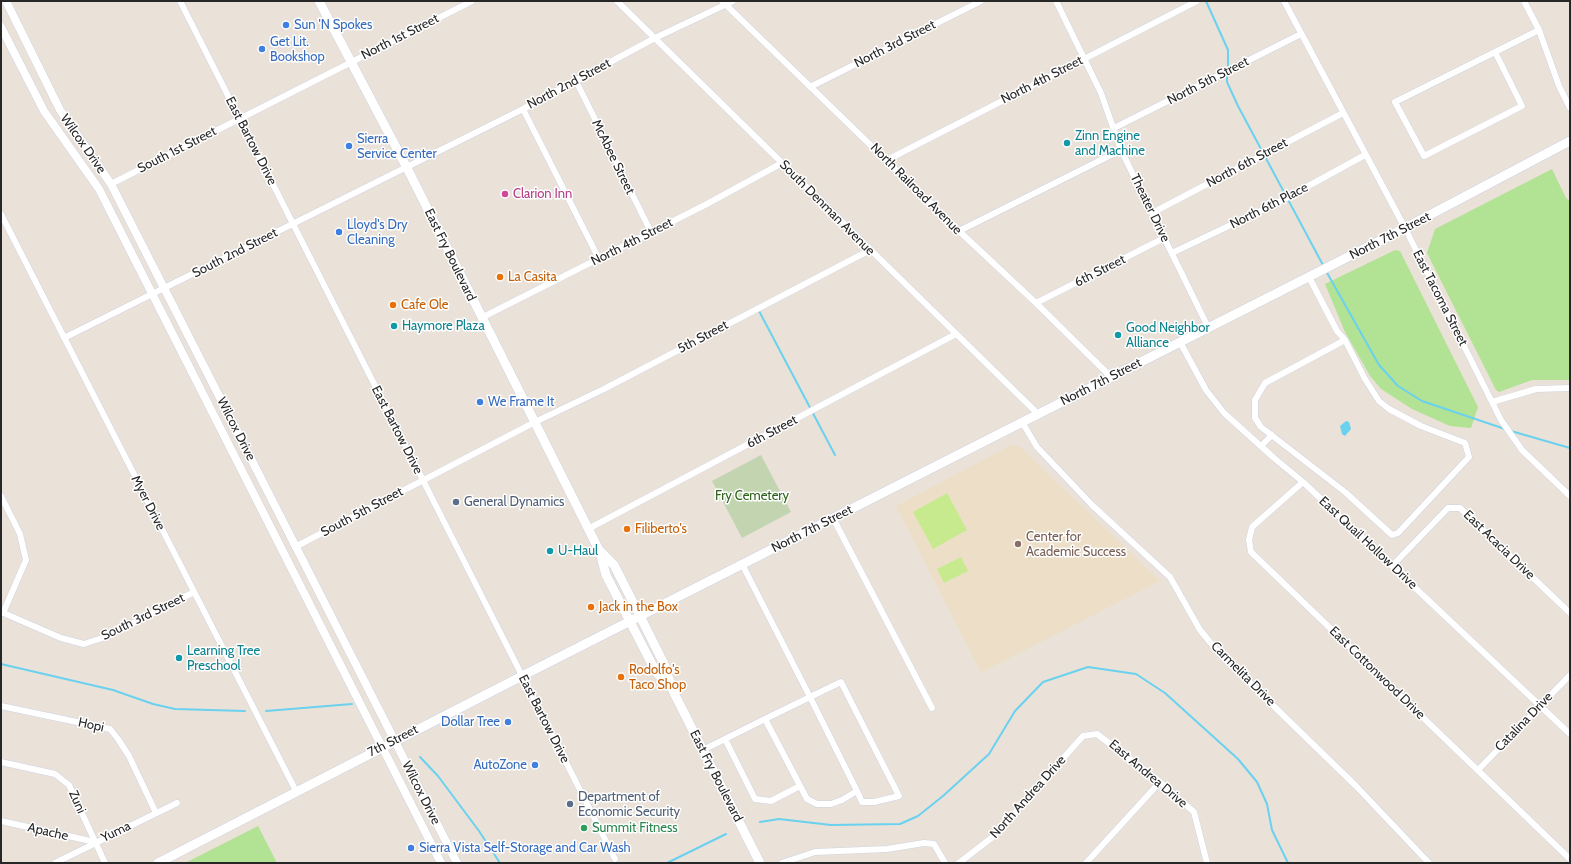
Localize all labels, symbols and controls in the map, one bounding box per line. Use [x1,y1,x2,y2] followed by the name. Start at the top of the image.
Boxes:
[359,11,441,63] street label: North 1st Street
[294,17,372,33] place label: Sun 'N Spokes
[852,17,938,71] street label: North 3rd Street
[281,20,291,30] marker: Sun 'N Spokes
[270,34,325,65] place label: Get Lit. Bookshop
[257,44,267,54] marker: Get Lit. Bookshop
[998,53,1086,107] street label: North 4th Street
[1165,54,1251,108] street label: North 5th Street
[525,55,613,113] street label: North 2nd Street
[222,94,280,188] street label: East Bartow Drive
[57,111,109,177] street label: Wilcox Drive
[588,117,638,197] street label: McAbee Street
[135,123,219,177] street label: South 1st Street
[1075,128,1145,159] place label: Zinn Engine and Machine
[357,131,437,162] place label: Sierra Service Center
[1204,135,1290,191] street label: North 6th Street
[1062,138,1072,148] marker: Zinn Engine and Machine
[867,140,965,238] street label: North Railroad Avenue
[344,141,354,151] marker: Sierra Service Center
[776,157,878,259] street label: South Denman Avenue
[1127,171,1173,245] street label: Theater Drive
[1227,180,1311,232] street label: North 6th Place
[513,186,572,202] place label: Clarion Inn
[500,189,510,199] marker: Clarion Inn
[421,206,479,304] street label: East Fry Boulevard
[1347,209,1433,263] street label: North 7th Street
[588,215,676,269] street label: North 4th Street
[347,217,408,248] place label: Lloyd's Dry Cleaning
[190,225,280,281] street label: South 2nd Street
[334,227,344,237] marker: Lloyd's Dry Cleaning
[1409,247,1471,349] street label: East Tacoma Street
[1072,252,1128,290] street label: 6th Street
[508,269,557,285] place label: La Casita
[495,272,505,282] marker: La Casita
[401,297,449,313] place label: Cafe Ole
[388,300,398,310] marker: Cafe Ole
[675,317,731,357] street label: 5th Street
[402,318,485,334] place label: Haymore Plaza
[1126,320,1209,351] place label: Good Neighbor Alliance
[389,321,399,331] marker: Haymore Plaza
[1113,330,1123,340] marker: Good Neighbor Alliance
[1058,355,1144,409] street label: North 7th Street
[368,383,426,477] street label: East Bartow Drive
[488,394,554,410] place label: We Frame It
[213,395,259,463] street label: Wilcox Drive
[475,397,485,407] marker: We Frame It
[744,412,800,452] street label: 6th Street
[128,473,168,533] street label: Myer Drive
[318,484,406,540] street label: South 5th Street
[715,488,789,504] park label: Fry Cemetery
[1316,493,1420,593] street label: East Quail Hollow Drive
[464,494,564,510] place label: General Dynamics
[451,497,461,507] marker: General Dynamics
[769,502,855,556] street label: North 7th Street
[1460,507,1538,583] street label: East Acacia Drive
[635,521,687,537] place label: Filiberto's
[622,524,632,534] marker: Filiberto's
[1026,529,1126,560] place label: Center for Academic Success
[1013,539,1023,549] marker: Center for Academic Success
[558,543,598,559] place label: U-Haul
[545,546,555,556] marker: U-Haul
[99,590,187,644] street label: South 3rd Street
[599,599,678,615] place label: Jack in the Box
[586,602,596,612] marker: Jack in the Box
[1326,623,1428,723] street label: East Cottonwood Drive
[1207,638,1279,710] street label: Carmelita Drive
[187,643,260,674] place label: Learning Tree Preschool
[174,653,184,663] marker: Learning Tree Preschool
[629,662,686,693] place label: Rodolfo's Taco Shop
[515,672,573,766] street label: East Bartow Drive
[616,672,626,682] marker: Rodolfo's Taco Shop
[1492,689,1556,755] street label: Catalina Drive
[441,714,500,730] place label: Dollar Tree
[77,715,105,735] street label: Hopi
[503,717,513,727] marker: Dollar Tree
[365,722,421,760] street label: 7th Street
[686,727,746,825] street label: East Fry Boulevard
[1106,737,1190,811] street label: East Andrea Drive
[987,752,1069,842] street label: North Andrea Drive
[473,757,527,773] place label: AutoZone
[398,759,444,827] street label: Wilcox Drive
[530,760,540,770] marker: AutoZone
[65,788,89,816] street label: Zuni
[578,789,680,820] place label: Department of Economic Security
[565,799,575,809] marker: Department of Economic Security
[99,818,133,846] street label: Yuma
[26,820,70,844] street label: Apache
[592,820,678,836] place label: Summit Fitness
[579,823,589,833] marker: Summit Fitness
[419,840,631,856] place label: Sierra Vista Self-Storage and Car Wash
[406,843,416,853] marker: Sierra Vista Self-Storage and Car Wash

